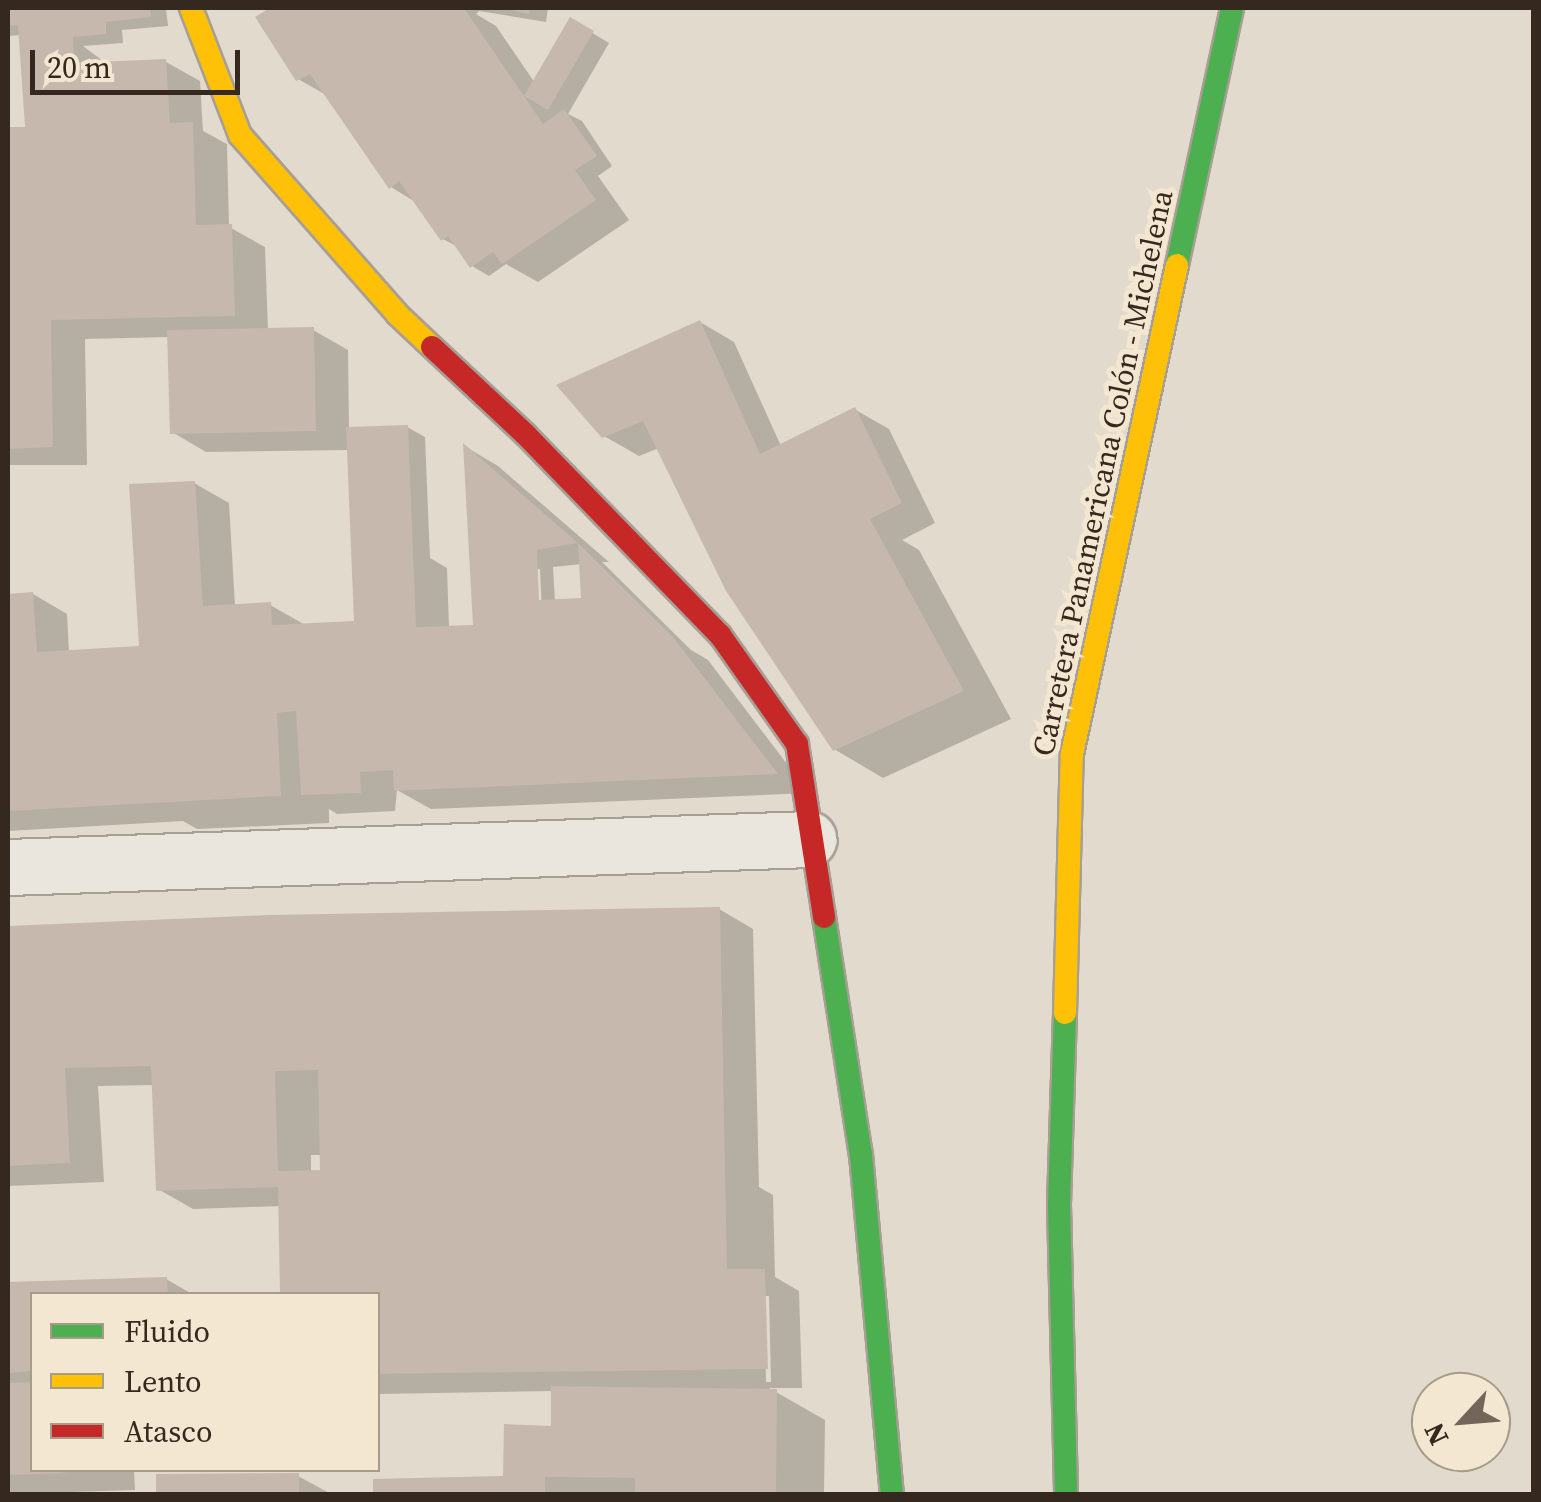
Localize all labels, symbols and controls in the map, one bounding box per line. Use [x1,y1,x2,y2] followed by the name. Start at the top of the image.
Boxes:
[35,30,245,92] scale bar
[47,47,111,88] text: 20 m
[1025,187,1181,759] street label: Carretera Panamericana Colón - Michelena
[30,1292,380,1472] legend
[124,1311,210,1352] text: Fluido
[124,1361,201,1402] text: Lento
[1411,1372,1511,1472] north arrow
[124,1411,212,1452] text: Atasco
[1414,1417,1457,1452] text: N

